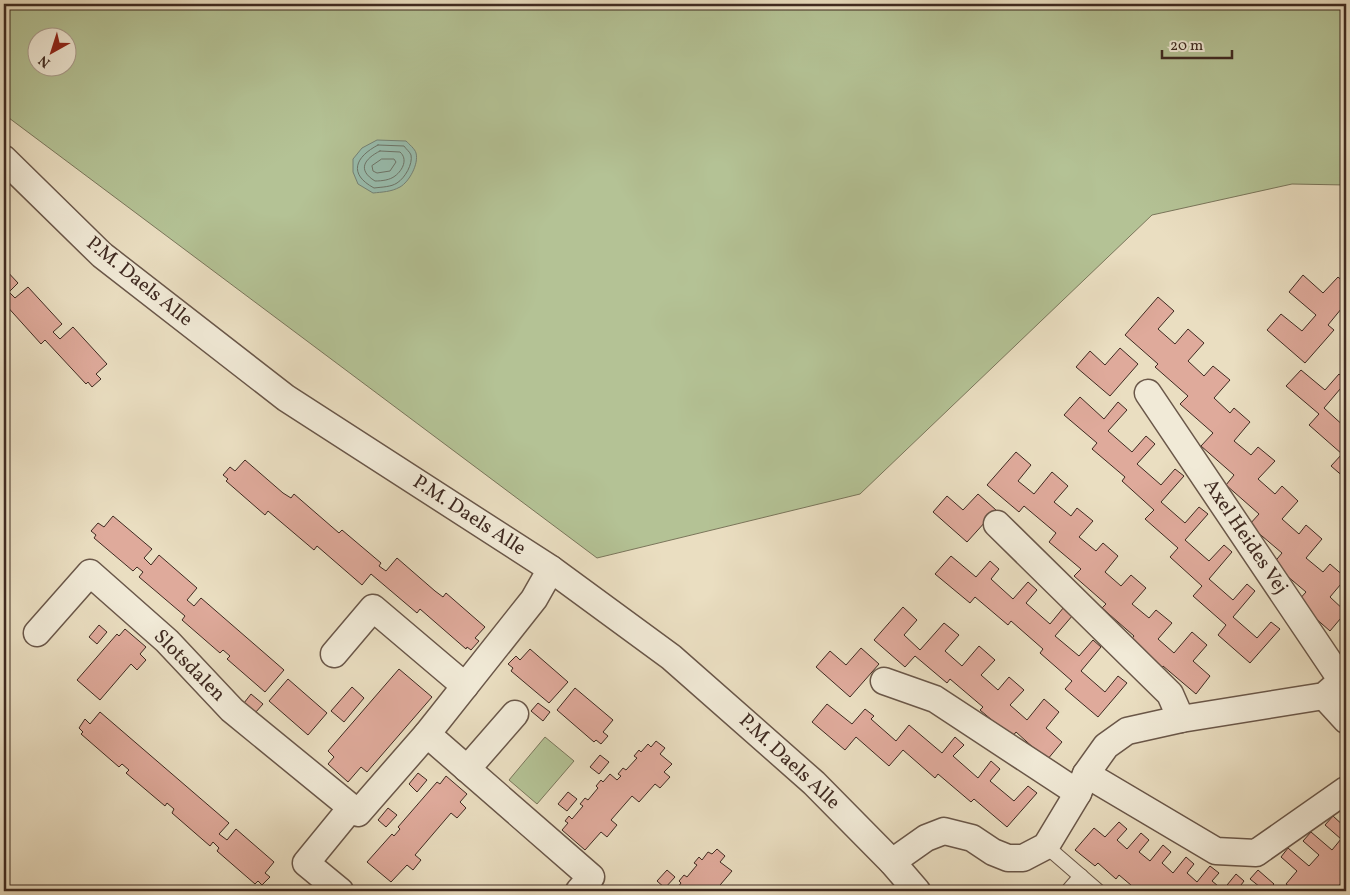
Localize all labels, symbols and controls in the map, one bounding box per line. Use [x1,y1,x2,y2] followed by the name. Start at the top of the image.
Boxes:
[28,28,78,78] north arrow
[1162,28,1232,60] scale bar
[1170,36,1203,57] text: 20 m
[35,50,55,72] text: N
[80,230,198,334] street label: P.M. Daels Alle
[407,469,531,563] street label: P.M. Daels Alle
[1196,474,1294,600] street label: Axel Heides Vej
[147,624,231,708] street label: Slotsdalen
[732,708,846,816] street label: P.M. Daels Alle

